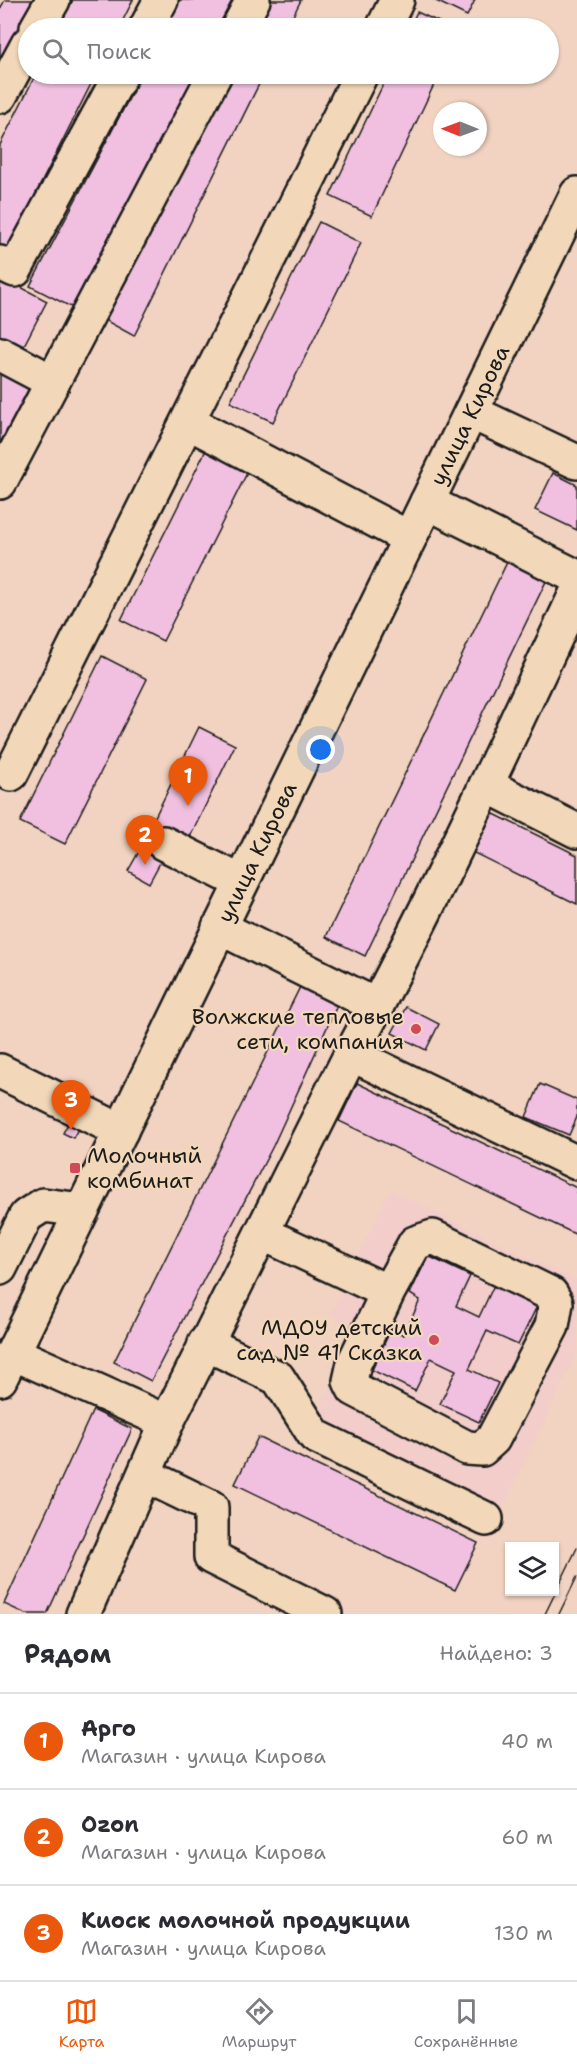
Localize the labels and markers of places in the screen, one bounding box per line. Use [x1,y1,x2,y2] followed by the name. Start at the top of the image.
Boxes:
[168,756,207,806] pin: 1
[126,816,164,865] pin: 2
[192,1002,404,1056] place label: Волжские тепловые сети, компания
[409,1022,423,1036] marker: Волжские тепловые сети, компания
[52,1080,90,1130] pin: 3
[87,1141,202,1195] place label: Молочный комбинат
[68,1161,82,1175] marker: Молочный комбинат
[236,1313,422,1367] place label: МДОУ детский сад № 41 Сказка
[427,1333,441,1347] marker: МДОУ детский сад № 41 Сказка

